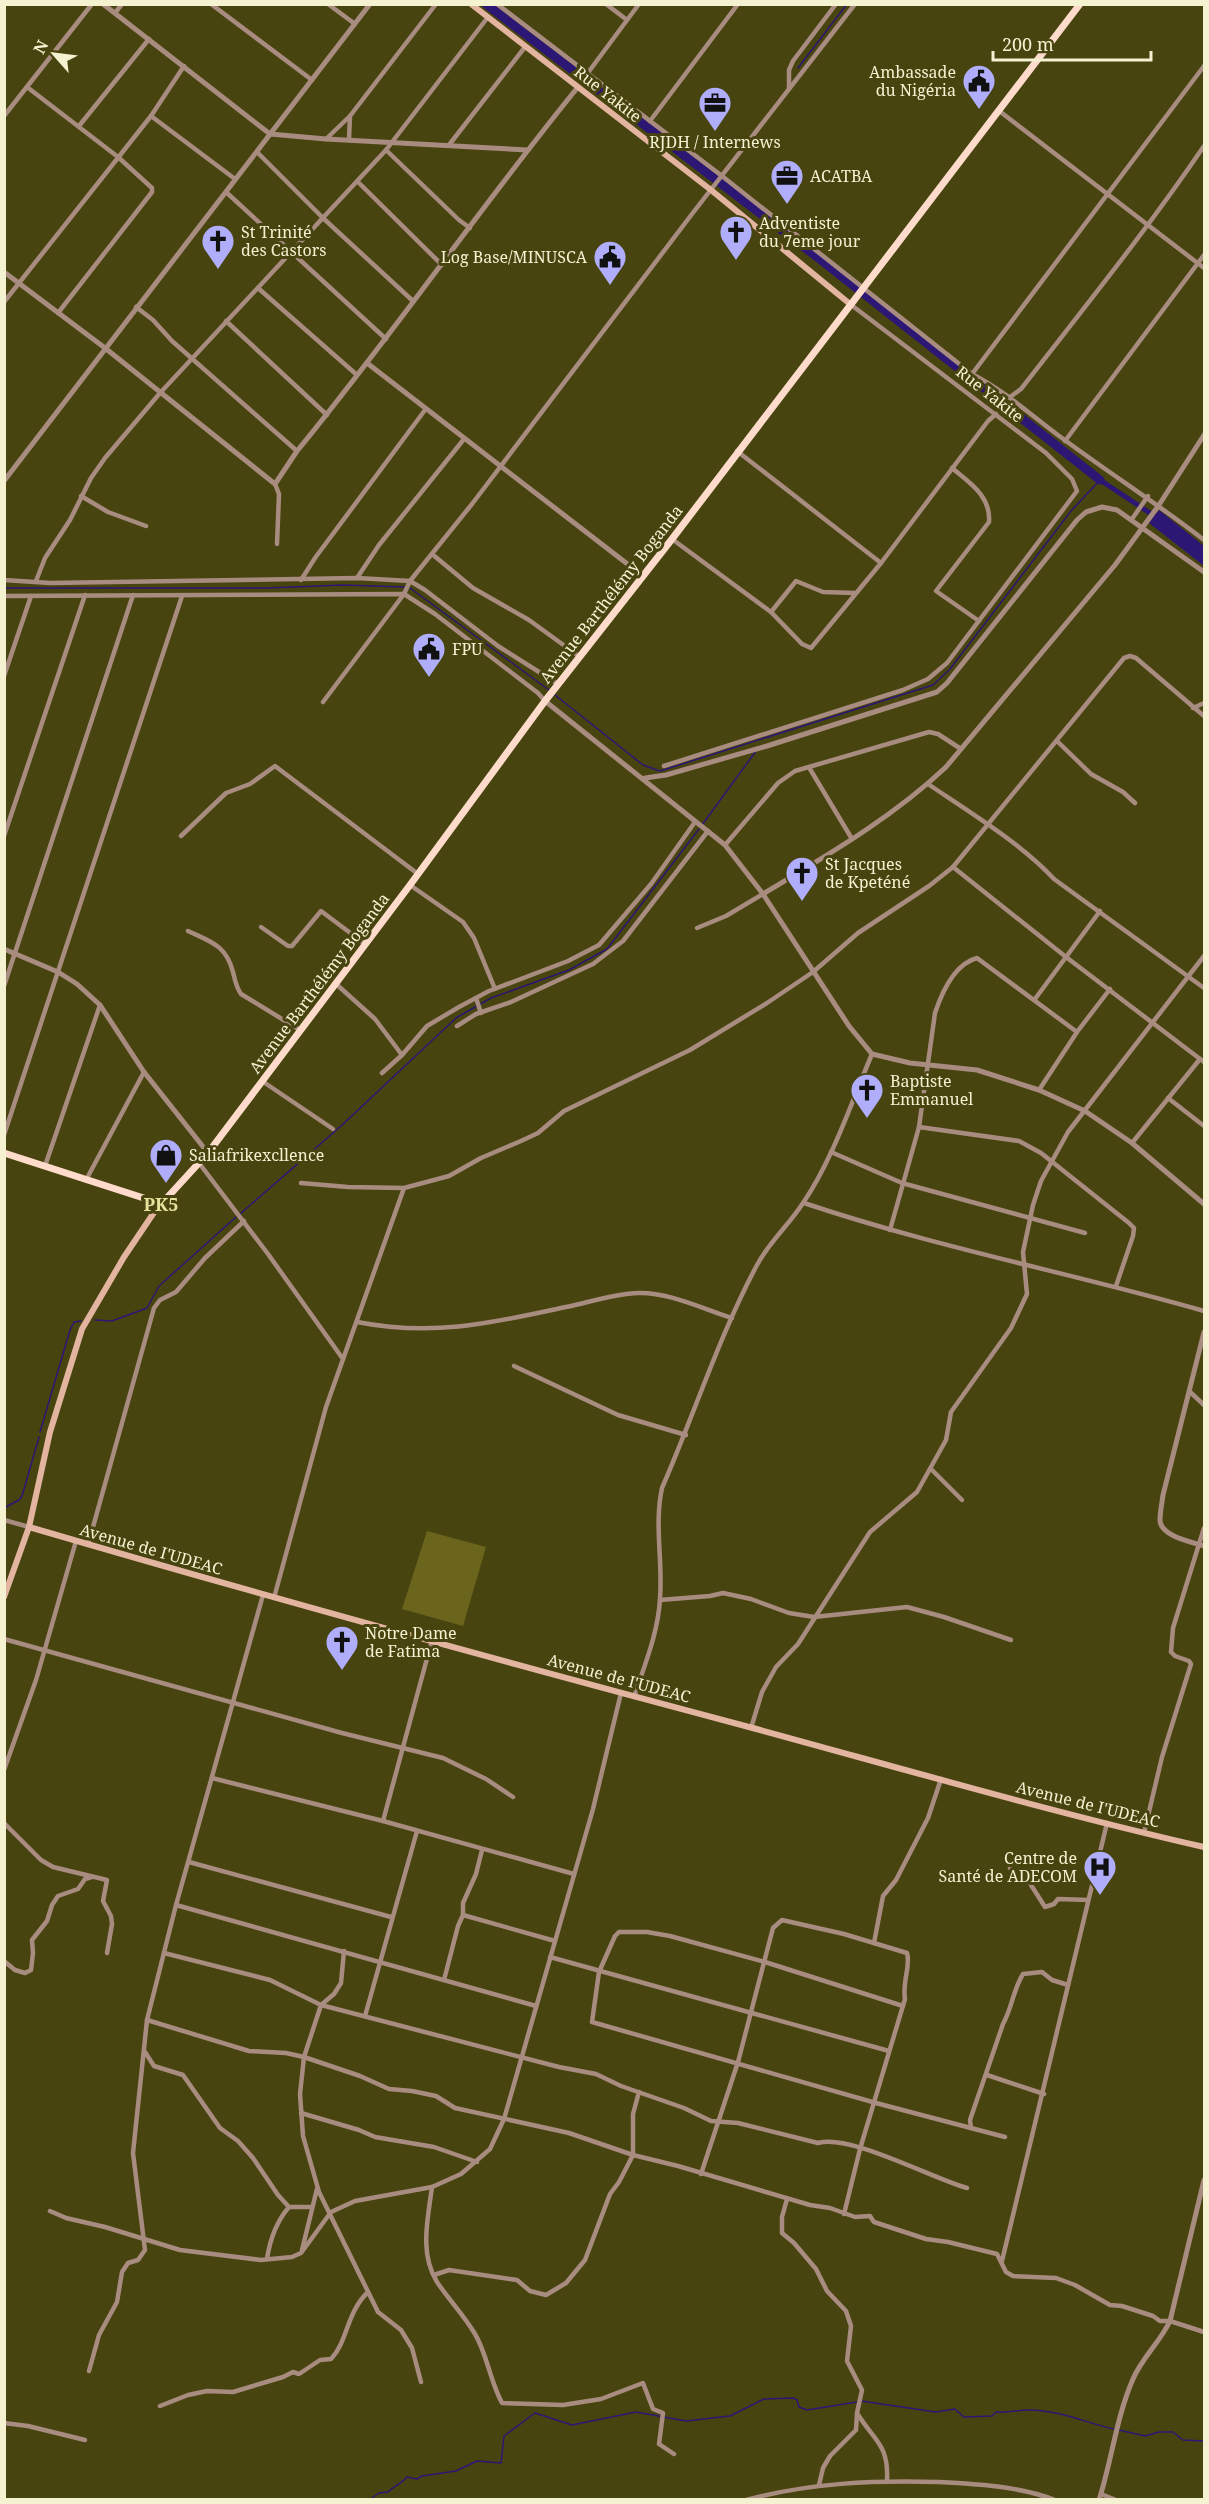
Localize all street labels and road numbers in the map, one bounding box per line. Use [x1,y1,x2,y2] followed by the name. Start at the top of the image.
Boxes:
[570,61,646,127] street label: Rue Yakite
[952,361,1028,427] street label: Rue Yakite
[534,500,688,688] street label: Avenue Barthélémy Boganda
[244,888,394,1078] street label: Avenue Barthélémy Boganda
[77,1518,225,1580] street label: Avenue de I'UDEAC
[545,1648,693,1708] street label: Avenue de I'UDEAC
[1014,1776,1162,1833] street label: Avenue de I'UDEAC

